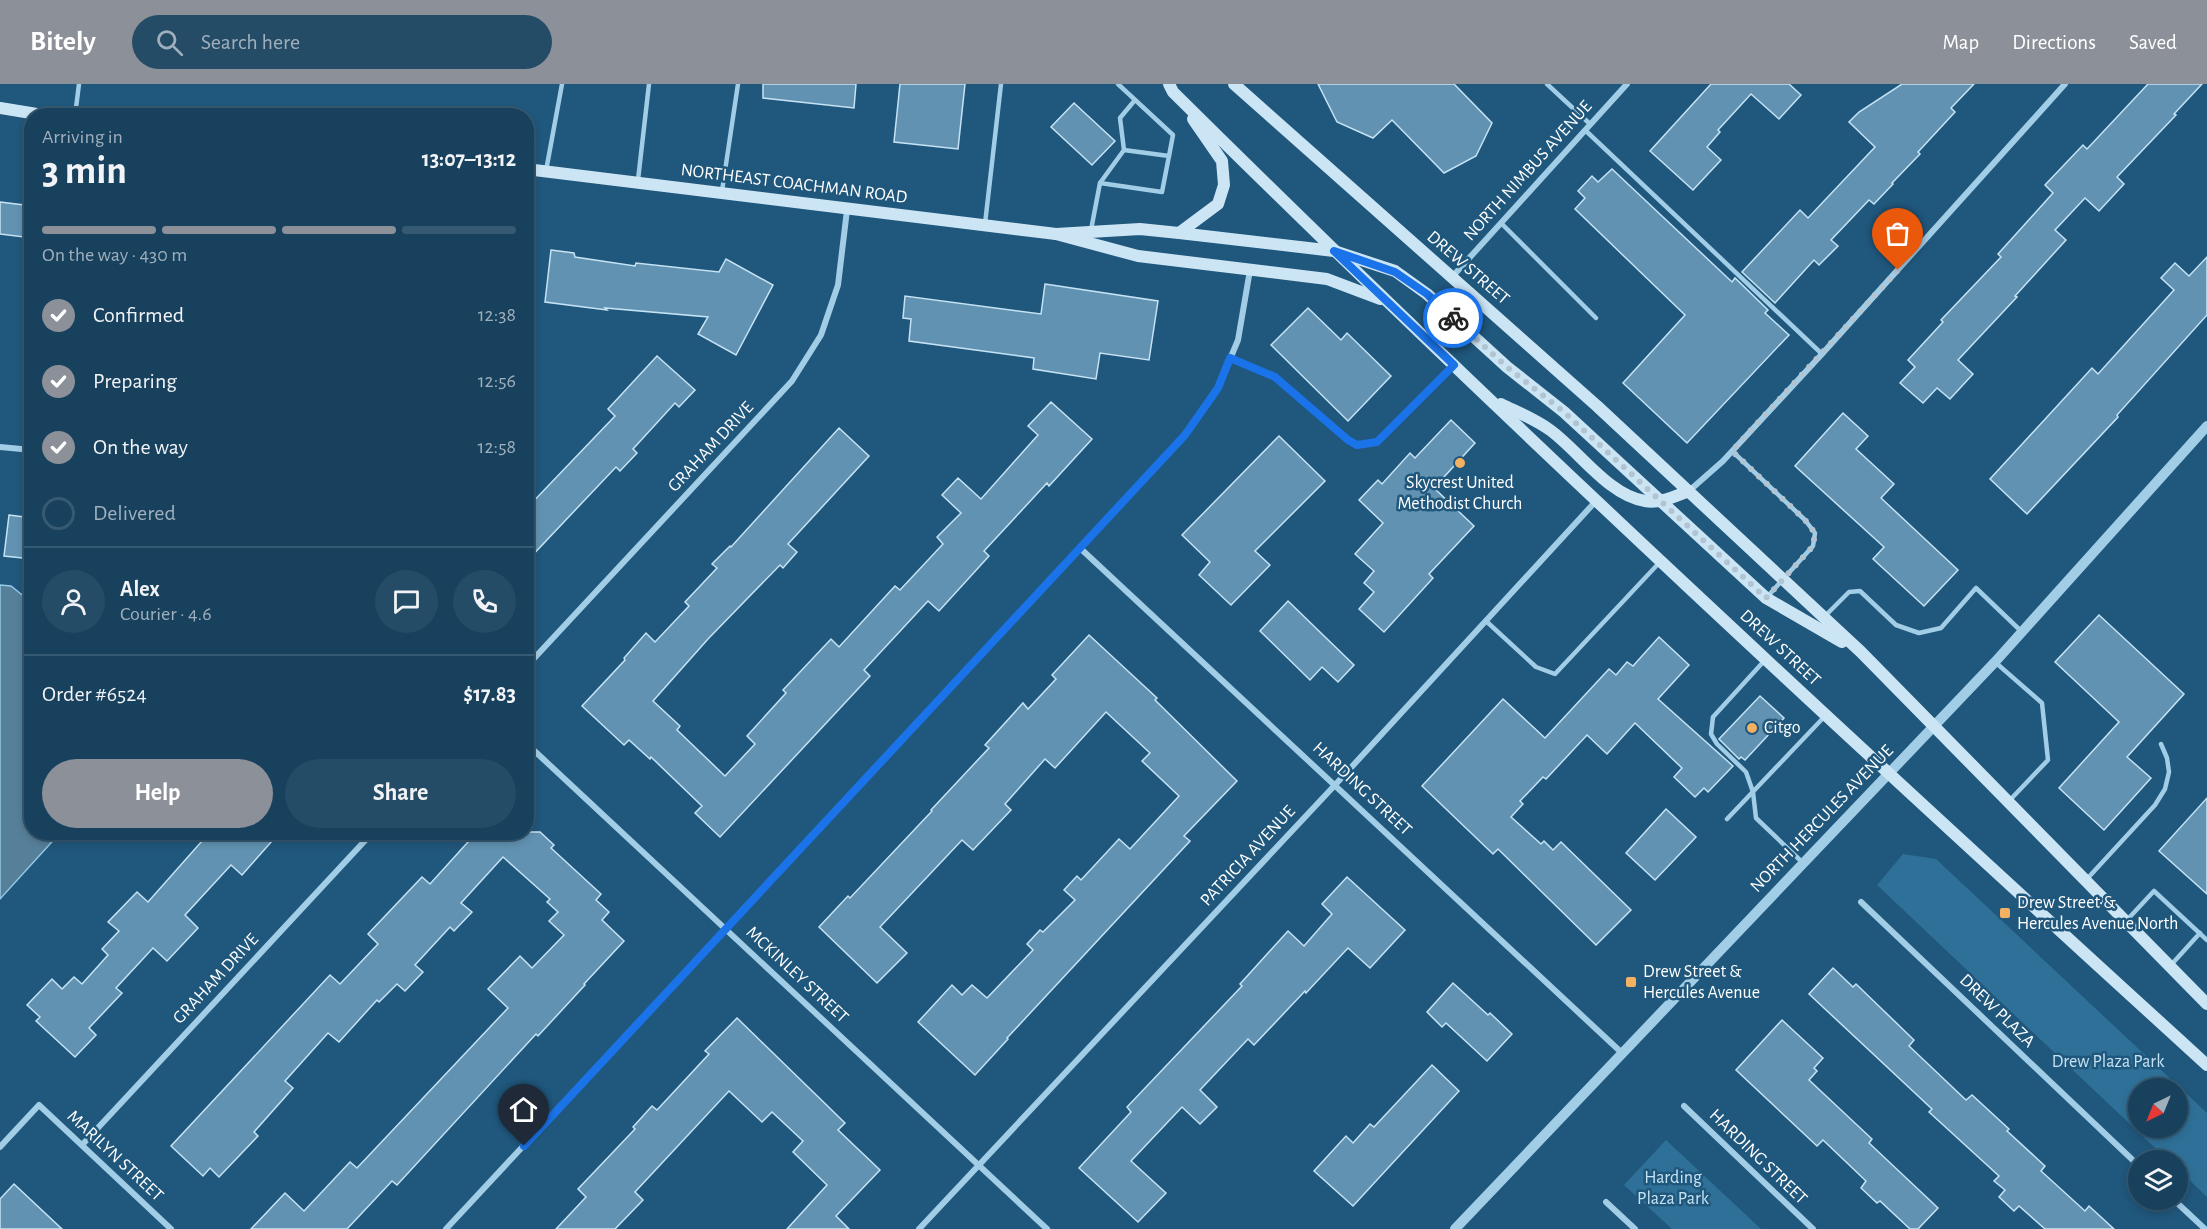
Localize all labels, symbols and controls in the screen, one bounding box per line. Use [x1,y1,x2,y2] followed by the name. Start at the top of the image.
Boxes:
[132,15,552,69] search box
[153,26,186,59] icon: search
[30,28,96,56] text: Bitely
[201,31,300,53] text: Search here
[1943,32,1979,53] text: Map
[2012,32,2096,53] text: Directions
[2129,32,2177,53] text: Saved
[1461,97,1596,245] street label: NORTH NIMBUS AVENUE
[42,127,123,147] text: Arriving in
[422,148,516,170] text: 13:07–13:12
[42,152,127,191] text: 3 min
[680,161,908,207] street label: NORTHEAST COACHMAN ROAD
[1872,208,1923,270] pin
[1881,217,1914,250] icon: bag
[1423,228,1513,309] street label: DREW STREET
[42,245,187,265] text: On the way · 430 m
[1423,288,1483,348] courier
[42,299,75,332] icon: check
[1437,302,1470,335] icon: bike
[93,304,184,326] text: Confirmed
[478,305,516,325] text: 12:38
[42,365,75,398] icon: check
[93,370,177,392] text: Preparing
[478,371,516,391] text: 12:56
[665,398,757,496] street label: GRAHAM DRIVE
[42,431,75,464] icon: check
[93,436,188,458] text: On the way
[478,437,516,457] text: 12:58
[1453,456,1467,470] marker: Skycrest United Methodist Church
[1398,474,1522,513] place label: Skycrest United Methodist Church
[93,502,176,524] text: Delivered
[42,570,105,633] button: person
[375,570,438,633] button: chat
[453,570,516,633] button: phone
[120,578,160,600] text: Alex
[120,604,212,624] text: Courier · 4.6
[1736,606,1824,690] street label: DREW STREET
[42,683,147,705] text: Order #6524
[463,683,516,705] text: $17.83
[1764,719,1801,737] place label: Citgo
[1745,721,1759,735] marker: Citgo
[1309,739,1415,839] street label: HARDING STREET
[1747,742,1897,896] street label: NORTH HERCULES AVENUE
[42,759,273,828] button: Help
[285,759,516,828] button: Share
[1197,802,1299,910] street label: PATRICIA AVENUE
[2017,894,2178,933] place label: Drew Street & Hercules Avenue North
[1998,906,2012,920] marker: Drew Street & Hercules Avenue North
[742,923,852,1027] street label: MCKINLEY STREET
[170,930,262,1028] street label: GRAHAM DRIVE
[1643,963,1760,1002] place label: Drew Street & Hercules Avenue
[1956,971,2038,1051] street label: DREW PLAZA
[1624,975,1638,989] marker: Drew Street & Hercules Avenue
[2052,1053,2165,1071] park label: Drew Plaza Park
[2128,1078,2188,1138] north arrow
[2128,1078,2188,1210] map controls
[498,1084,549,1146] pin
[507,1093,540,1126] icon: home
[1706,1106,1810,1208] street label: HARDING STREET
[64,1107,167,1205] street label: MARILYN STREET
[2128,1150,2188,1210] button: layers
[1637,1169,1710,1208] park label: Harding Plaza Park

